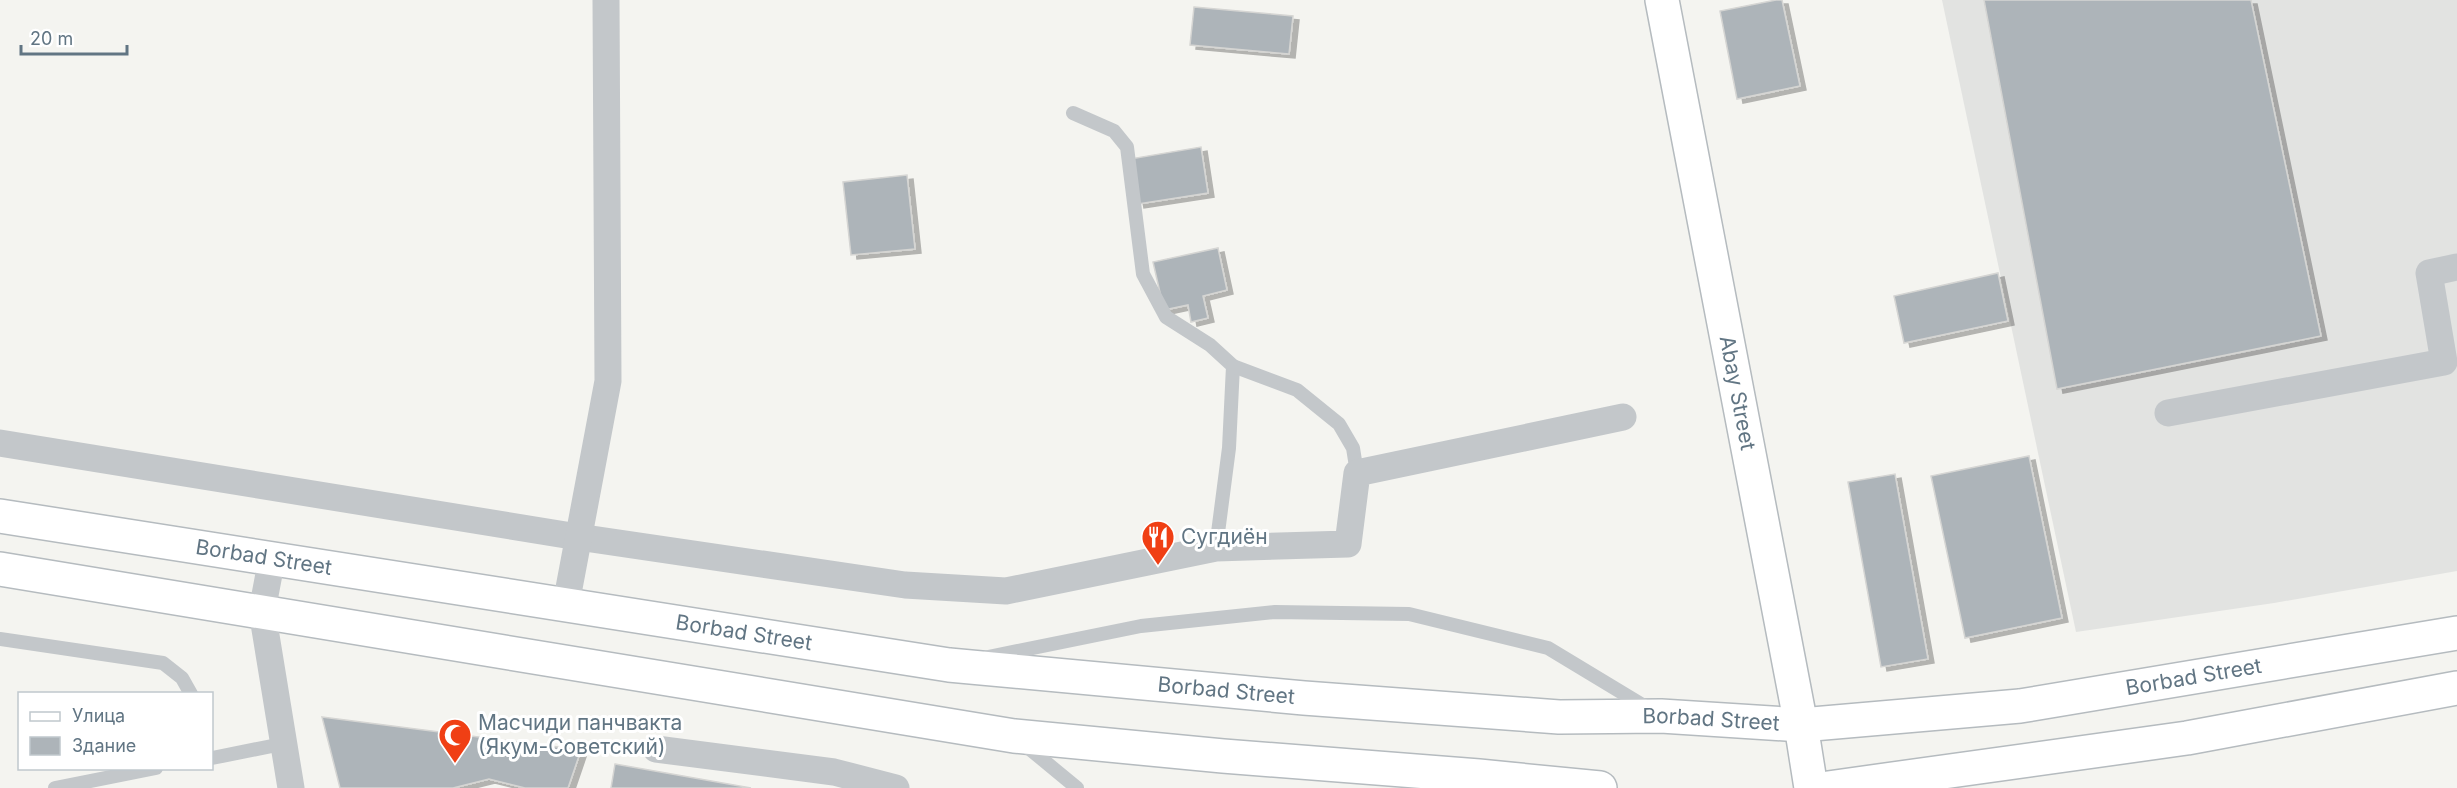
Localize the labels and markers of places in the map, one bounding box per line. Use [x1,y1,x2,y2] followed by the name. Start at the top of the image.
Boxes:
[1140,519,1176,566] restaurant icon: Сугдиён
[1181,524,1268,549] place label: Сугдиён
[478,710,682,759] place label: Масчиди панчвакта (Якум-Советский)
[437,717,473,764] mosque icon: Масчиди панчвакта (Якум-Советский)

